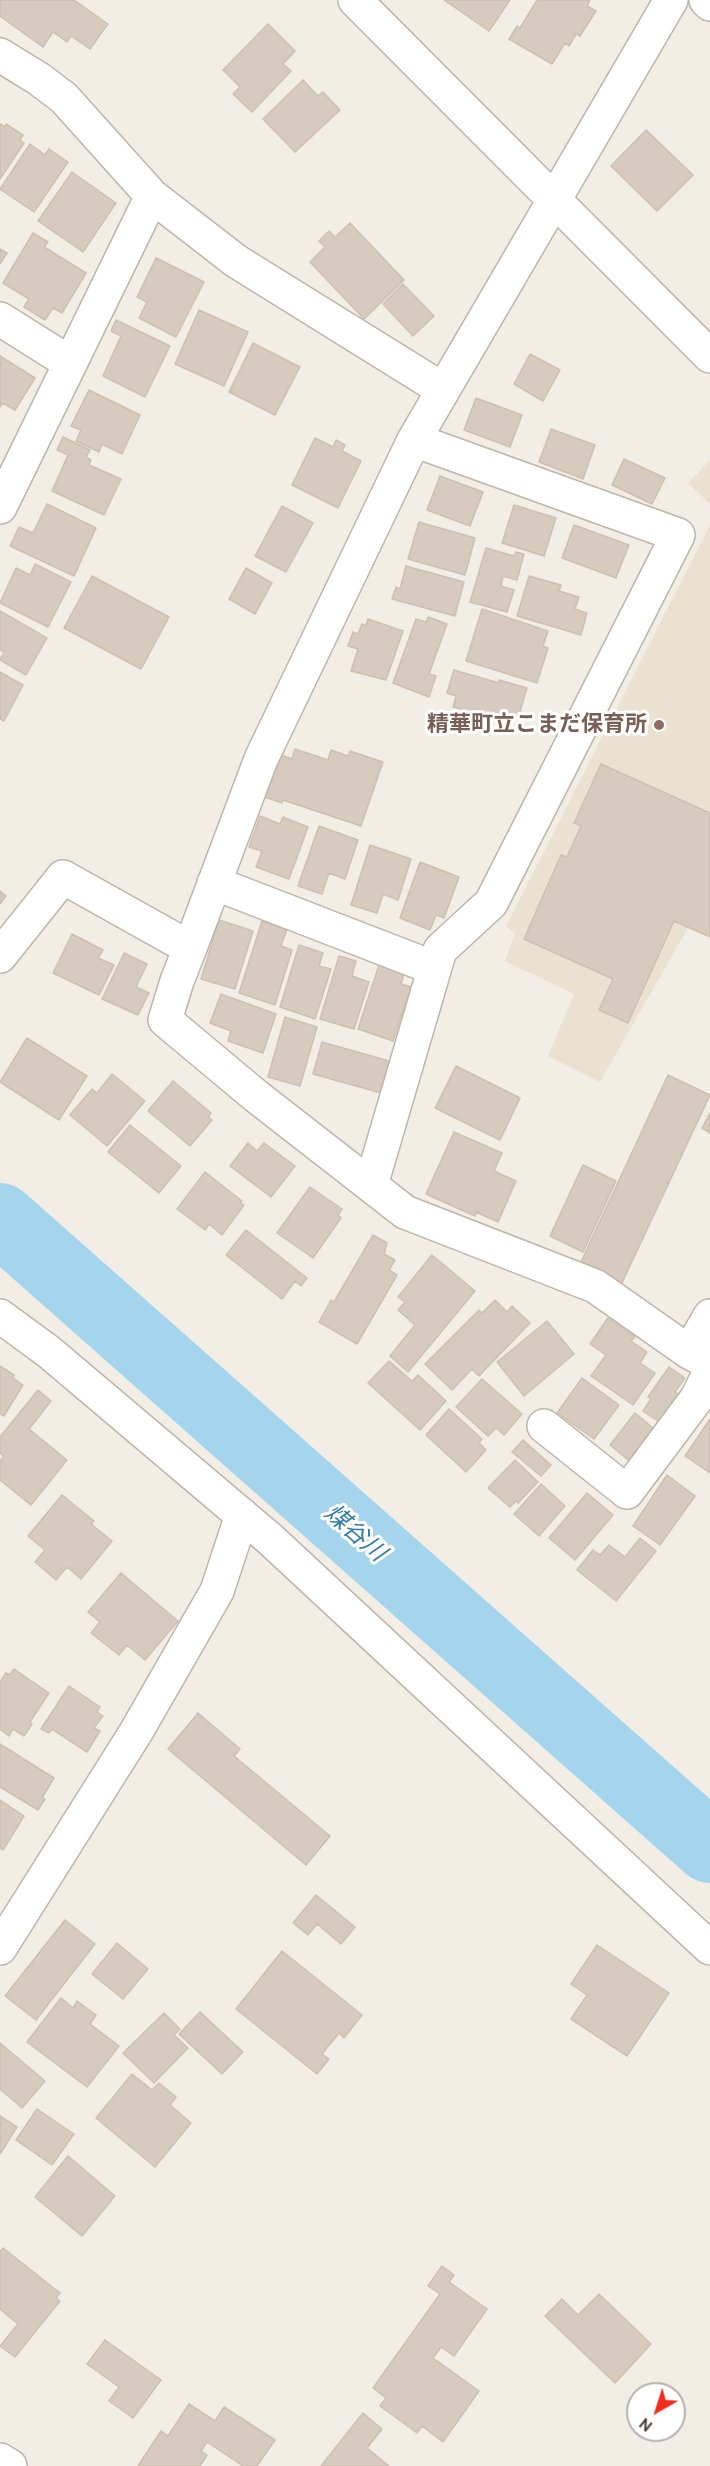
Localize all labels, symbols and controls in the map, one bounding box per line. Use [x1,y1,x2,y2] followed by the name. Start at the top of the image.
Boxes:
[427,712,647,738] place label: 精華町立こまだ保育所
[652,718,666,732] marker: 精華町立こまだ保育所
[318,1499,392,1567] water label: 煤谷川
[626,2382,686,2442] north arrow
[635,2414,656,2436] text: N

